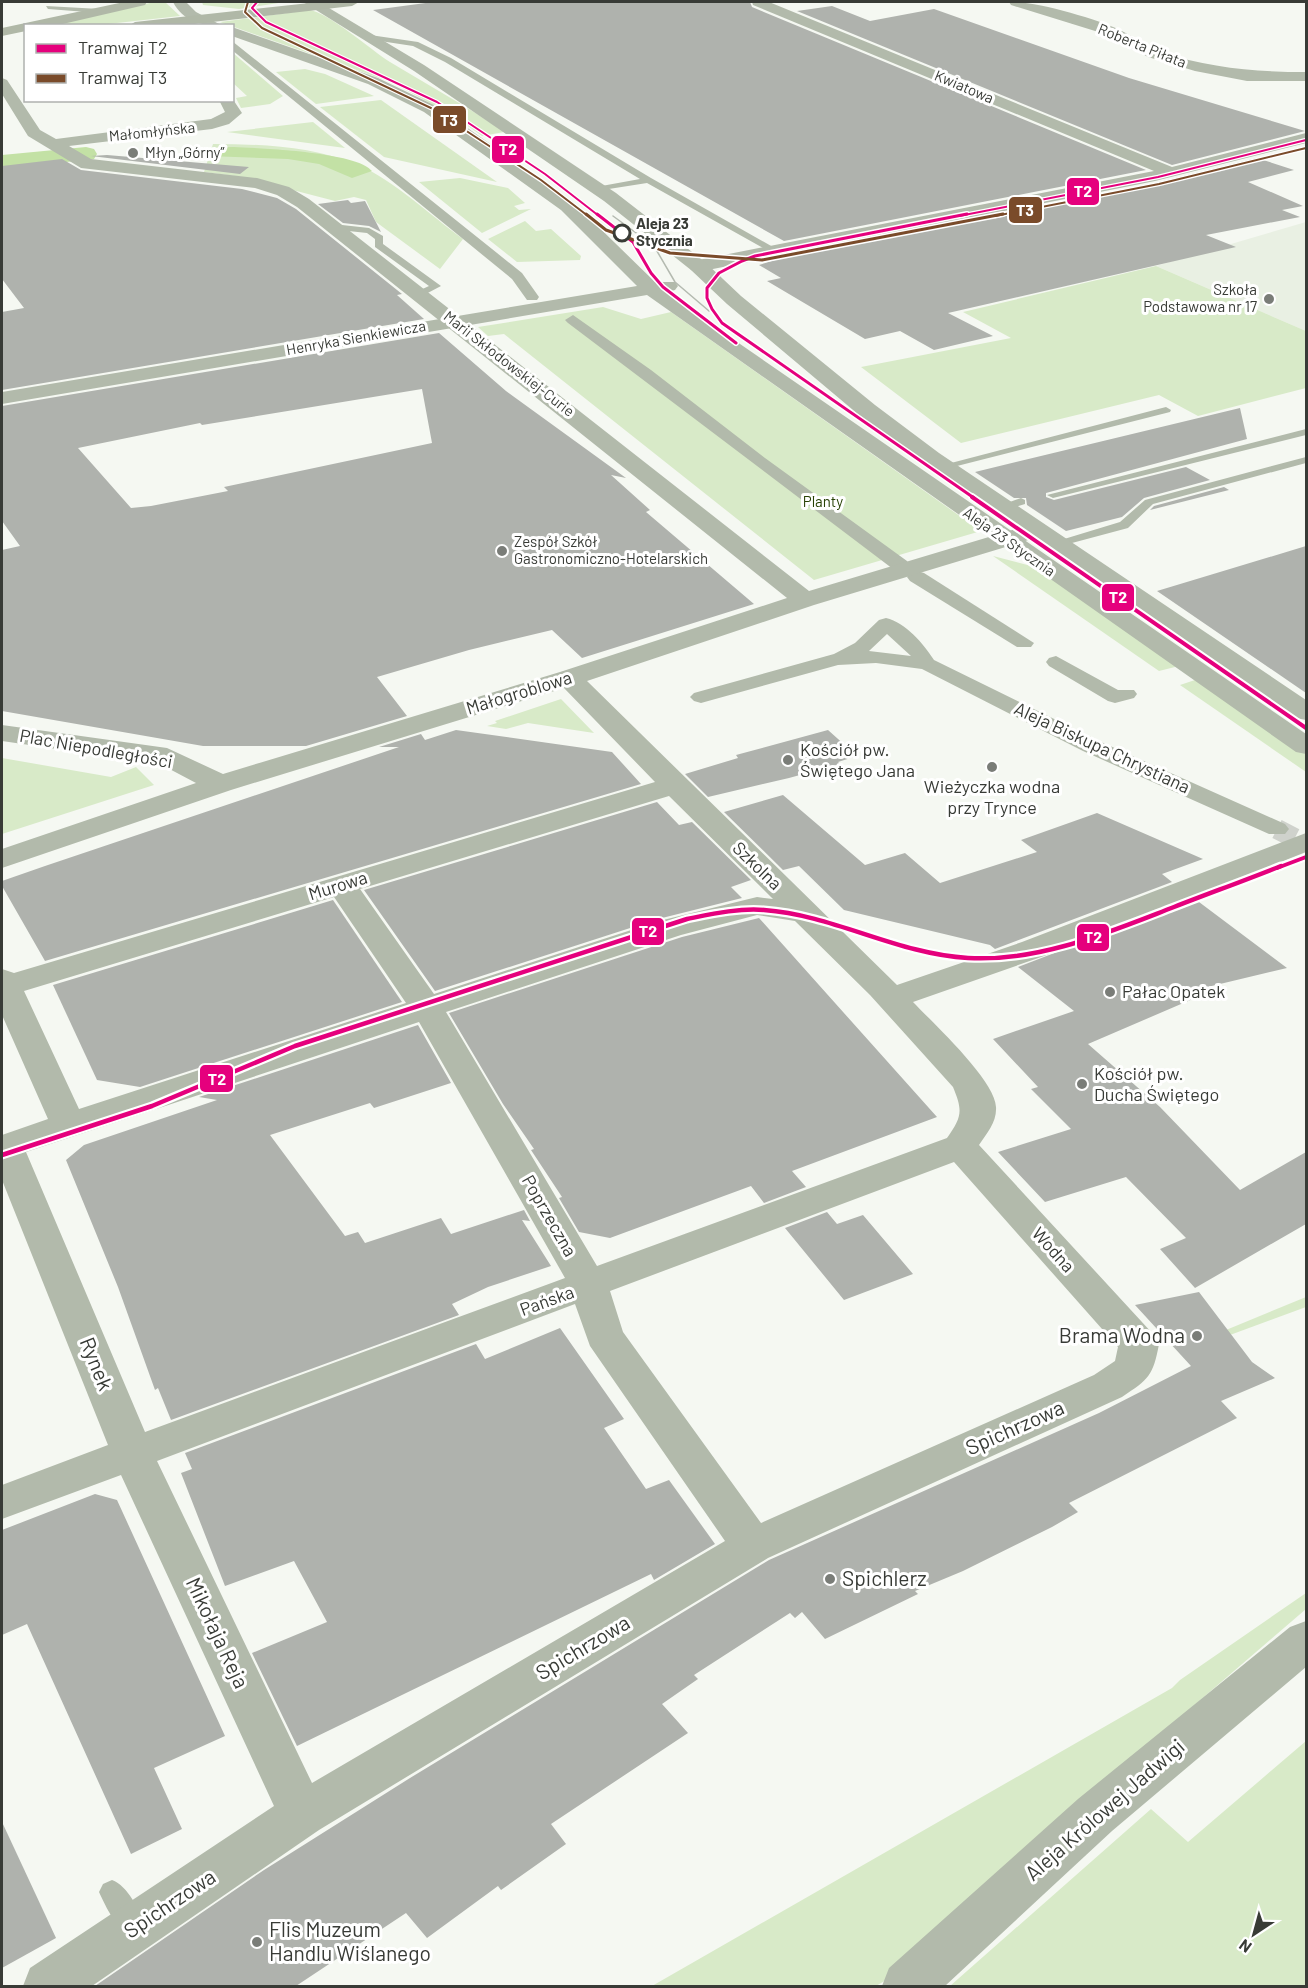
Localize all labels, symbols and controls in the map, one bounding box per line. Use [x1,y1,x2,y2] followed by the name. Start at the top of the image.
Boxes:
[1096,19,1189,71] street label: Roberta Piłata
[24,24,234,102] legend
[78,36,168,58] text: Tramwaj T2
[78,66,167,88] text: Tramwaj T3
[932,66,997,107] street label: Kwiatowa
[432,105,467,134] line badge: T3
[440,110,458,129] text: T3
[108,118,196,144] street label: Małomłyńska
[491,135,525,164] line badge: T2
[499,139,517,158] text: T2
[145,143,225,161] place label: Młyn „Górny”
[126,146,140,160] marker: Młyn „Górny”
[1066,177,1100,206] line badge: T2
[1074,181,1092,200] text: T2
[1008,196,1043,224] line badge: T3
[1016,200,1034,219] text: T3
[636,214,693,249] place label: Aleja 23 Stycznia
[613,224,631,242] marker: Aleja 23 Stycznia
[1143,280,1257,315] place label: Szkoła Podstawowa nr 17
[1262,292,1276,306] marker: Szkoła Podstawowa nr 17
[441,307,579,420] street label: Marii Skłodowskiej-Curie
[285,316,427,358] street label: Henryka Sienkiewicza
[803,492,843,510] park label: Planty
[960,503,1059,580] street label: Aleja 23 Stycznia
[514,532,708,567] place label: Zespół Szkół Gastronomiczno-Hotelarskich
[495,544,509,558] marker: Zespół Szkół Gastronomiczno-Hotelarskich
[1101,583,1135,612] line badge: T2
[1109,587,1127,606] text: T2
[463,666,574,719] street label: Małogroblowa
[1011,697,1194,797] street label: Aleja Biskupa Chrystiana
[18,724,174,772] street label: Plac Niepodległości
[800,738,915,781] place label: Kościół pw. Świętego Jana
[781,753,795,767] marker: Kościół pw. Świętego Jana
[985,760,999,774] marker: Wieżyczka wodna przy Trynce
[924,775,1060,818] place label: Wieżyczka wodna przy Trynce
[728,837,787,894] street label: Szkolna
[306,866,370,904] street label: Murowa
[631,917,665,946] line badge: T2
[639,921,657,940] text: T2
[1076,923,1110,952] line badge: T2
[1084,927,1102,946] text: T2
[1122,980,1225,1002] place label: Pałac Opatek
[1103,985,1117,999] marker: Pałac Opatek
[1094,1062,1219,1105] place label: Kościół pw. Ducha Świętego
[199,1064,234,1093] line badge: T2
[208,1069,226,1088] text: T2
[1075,1077,1089,1091] marker: Kościół pw. Ducha Świętego
[518,1171,582,1260] street label: Poprzeczna
[1028,1222,1080,1277] street label: Wodna
[516,1280,577,1320] street label: Pańska
[1059,1322,1185,1347] place label: Brama Wodna
[1190,1329,1204,1343] marker: Brama Wodna
[75,1333,119,1394] street label: Rynek
[961,1394,1068,1459] street label: Spichrzowa
[842,1565,927,1590] place label: Spichlerz
[823,1572,837,1586] marker: Spichlerz
[182,1573,255,1692] street label: Mikołaja Reja
[531,1609,634,1685] street label: Spichrzowa
[1019,1733,1189,1885] street label: Aleja Królowej Jadwigi
[119,1863,220,1943] street label: Spichrzowa
[1224,1904,1284,1964] north arrow
[269,1916,431,1965] place label: Flis Muzeum Handlu Wiślanego
[250,1935,264,1949] marker: Flis Muzeum Handlu Wiślanego
[1235,1936,1255,1957] text: N

